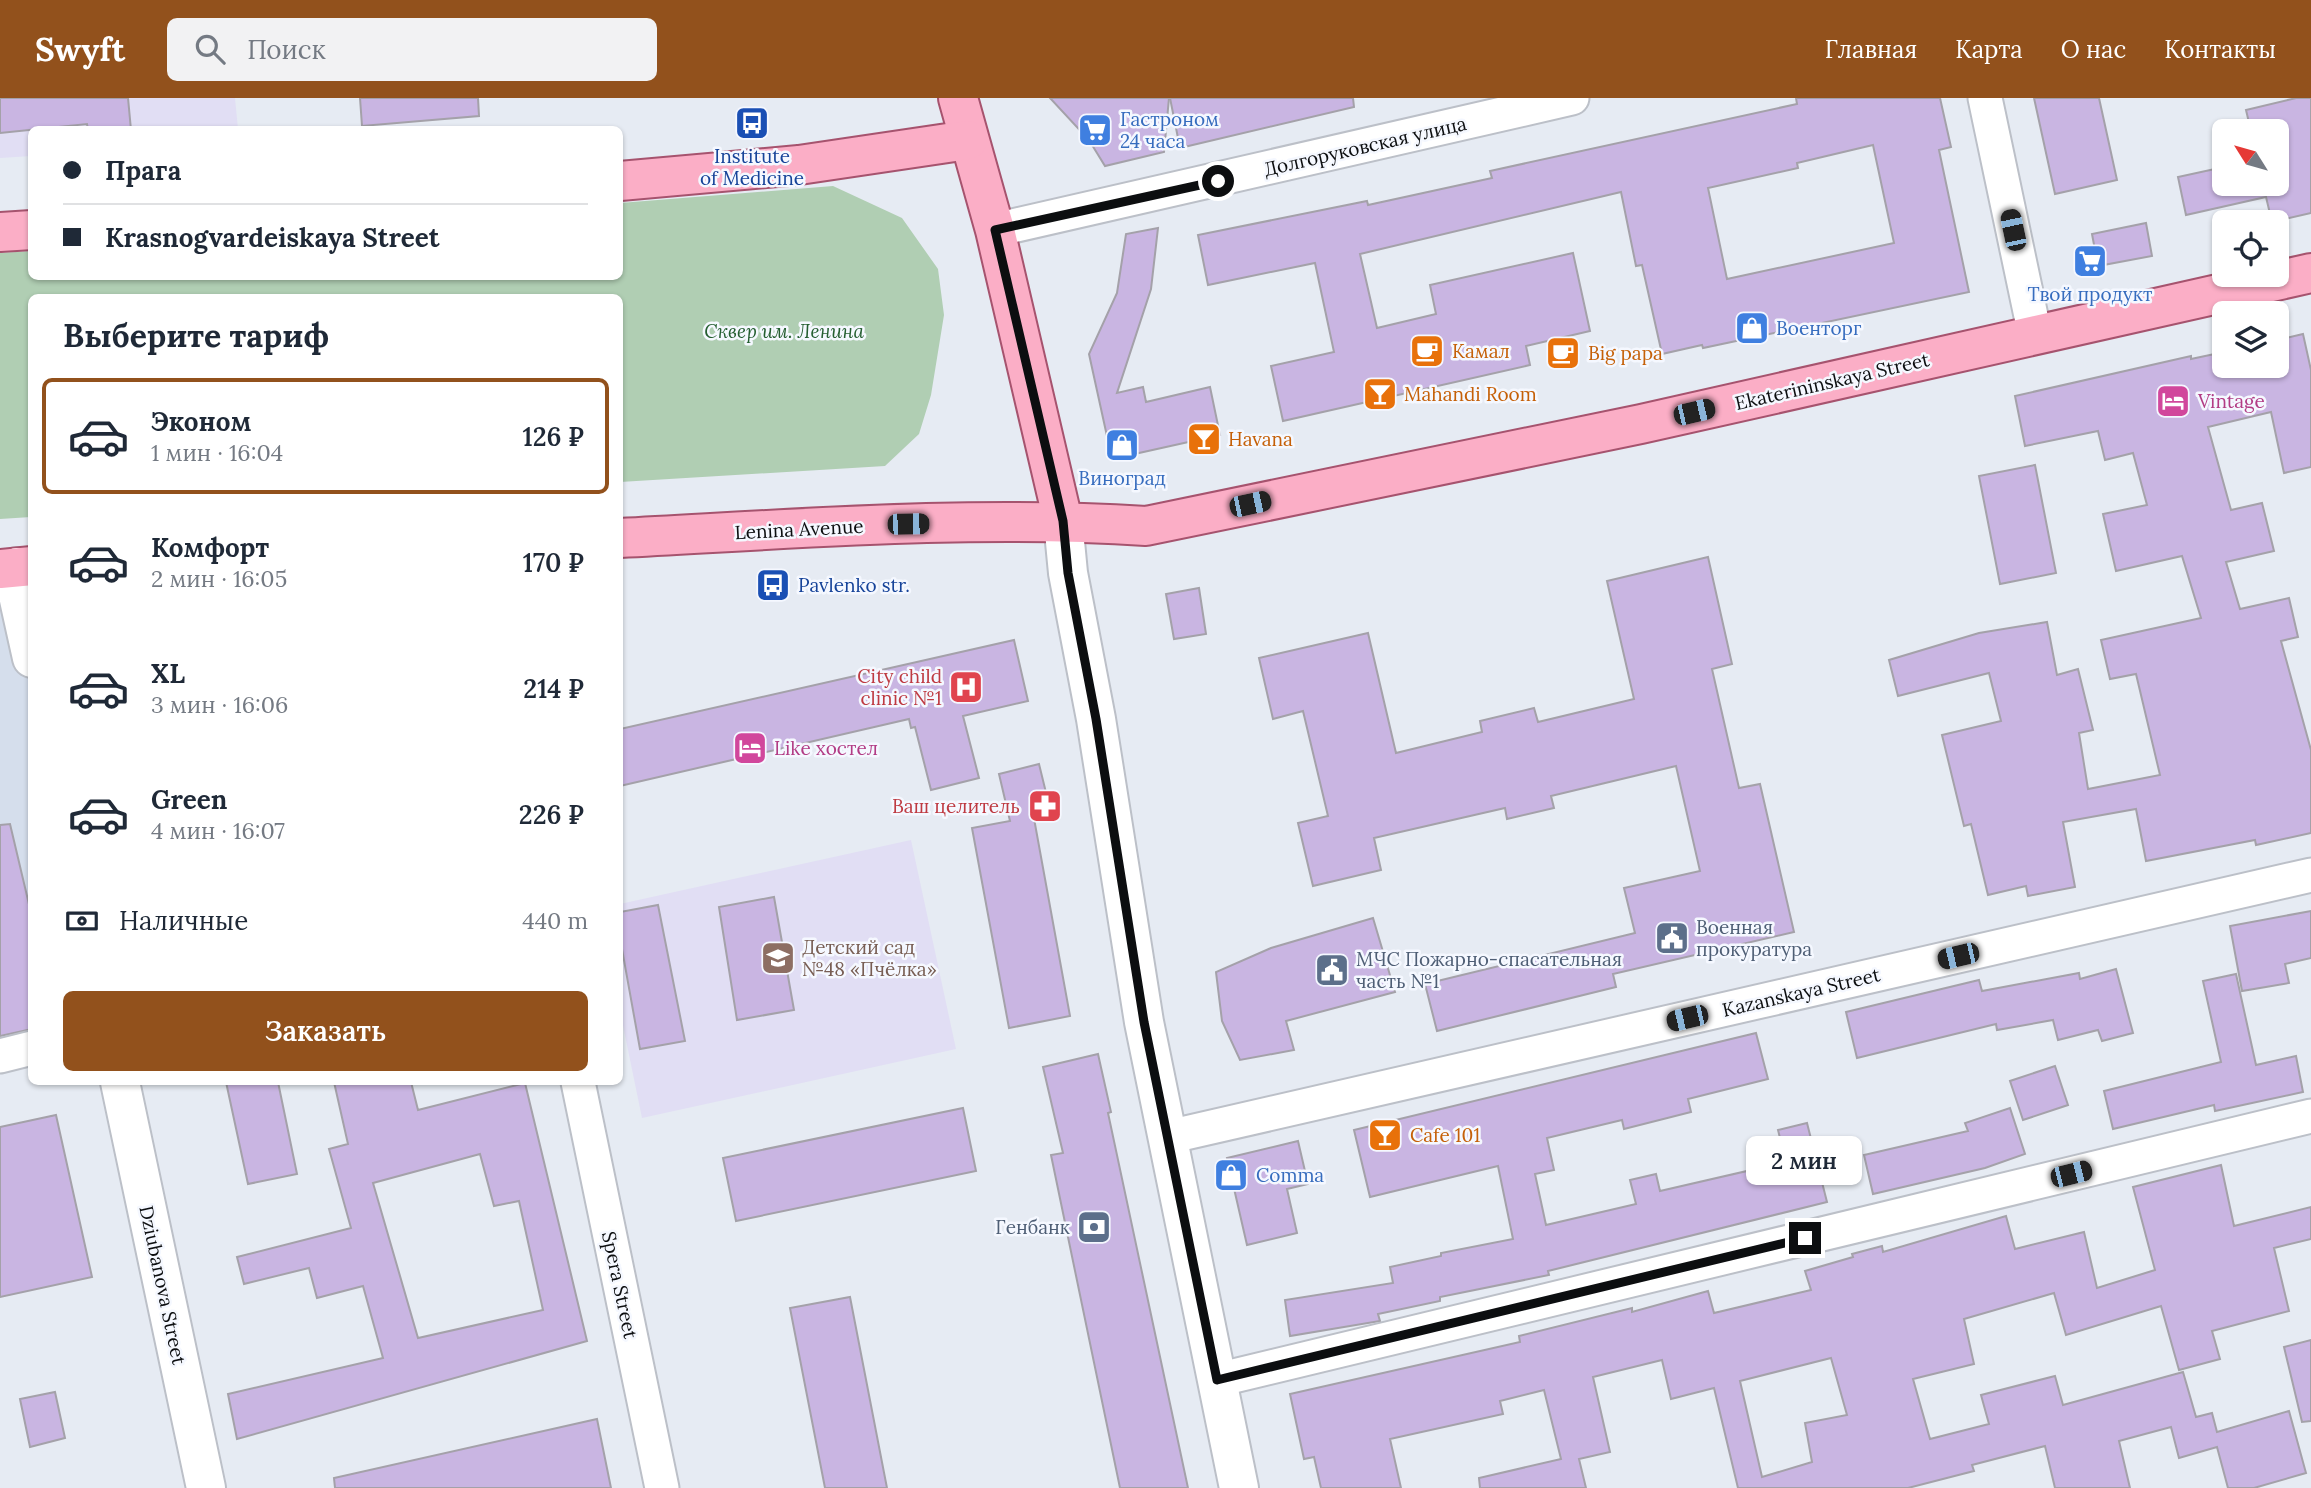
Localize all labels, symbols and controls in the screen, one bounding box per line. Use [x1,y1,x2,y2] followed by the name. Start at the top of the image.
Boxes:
[167,18,657,81] search box
[35,28,125,70] text: Swyft
[191,30,229,68] icon: search
[247,33,326,66] text: Поиск
[1825,34,1917,65] text: Главная
[1955,34,2023,65] text: Карта
[2061,34,2126,65] text: О нас
[2164,34,2276,65] text: Контакты
[733,104,771,142] bus stop icon: Institute of Medicine
[1120,107,1219,153] place label: Гастроном 24 часа
[1076,111,1114,149] supermarket icon: Гастроном 24 часа
[1261,111,1469,181] street label: Долгоруковская улица
[2212,119,2289,196] north arrow
[2212,119,2289,378] map controls
[700,144,804,190] place label: Institute of Medicine
[105,154,181,187] text: Прага
[1202,165,1234,197] route start
[1999,207,2028,253] car
[2212,210,2289,287] button: locate
[105,221,439,254] text: Krasnogvardeiskaya Street
[2071,242,2109,280] supermarket icon: Твой продукт
[2028,282,2152,306] place label: Твой продукт
[2212,301,2289,378] button: layers
[1733,309,1771,347] shop icon: Военторг
[63,315,329,356] text: Выберите тариф
[1776,316,1862,340] place label: Военторг
[704,319,864,343] park label: Сквер им. Ленина
[1408,332,1446,370] cafe icon: Камал
[1544,334,1582,372] cafe icon: Big papa
[1452,339,1510,363] place label: Камал
[1588,341,1663,365] place label: Big papa
[1733,347,1932,415] street label: Ekaterininskaya Street
[1361,375,1399,413] bar icon: Mahandi Room
[1404,382,1537,406] place label: Mahandi Room
[2154,382,2192,420] hotel icon: Vintage
[2197,389,2265,413] place label: Vintage
[1672,397,1717,427] car
[67,405,130,468] icon: car
[151,405,251,438] text: Эконом
[522,420,584,453] text: 126 ₽
[1185,420,1223,458] bar icon: Havana
[1103,426,1141,464] shop icon: Виноград
[1228,427,1293,451] place label: Havana
[151,438,283,467] text: 1 мин · 16:04
[1078,466,1166,490] place label: Виноград
[1228,489,1273,519] car
[887,513,930,535] car
[734,514,864,544] street label: Lenina Avenue
[67,531,130,594] icon: car
[151,531,269,564] text: Комфорт
[523,546,584,579] text: 170 ₽
[151,564,287,593] text: 2 мин · 16:05
[754,566,792,604] bus stop icon: Pavlenko str.
[798,573,910,597] place label: Pavlenko str.
[67,657,130,720] icon: car
[151,657,185,690] text: XL
[857,664,942,710] place label: City child clinic №1
[947,668,985,706] hospital icon: City child clinic №1
[523,672,584,705] text: 214 ₽
[151,690,288,719] text: 3 мин · 16:06
[731,729,769,767] hotel icon: Like хостел
[774,736,878,760] place label: Like хостел
[67,783,130,846] icon: car
[151,783,227,816] text: Green
[1026,787,1064,825] pharmacy icon: Ваш целитель
[892,794,1020,818] place label: Ваш целитель
[519,798,584,831] text: 226 ₽
[151,816,285,845] text: 4 мин · 16:07
[63,902,101,940] icon: cash
[119,904,248,937] text: Наличные
[522,906,588,935] text: 440 m
[1696,915,1812,961] place label: Военная прокуратура
[1653,919,1691,957] public building icon: Военная прокуратура
[802,935,937,981] place label: Детский сад №48 «Пчёлка»
[759,939,797,977] school or university icon: Детский сад №48 «Пчёлка»
[1936,941,1981,971] car
[1356,947,1622,993] place label: МЧС Пожарно-спасательная часть №1
[1313,951,1351,989] public building icon: МЧС Пожарно-спасательная часть №1
[1720,962,1883,1022] street label: Kazanskaya Street
[63,991,588,1071] button: Заказать
[1665,1003,1710,1033] car
[1366,1116,1404,1154] bar icon: Cafe 101
[1410,1123,1480,1147] place label: Cafe 101
[1747,1136,1863,1186] callout: 2 мин
[1771,1146,1837,1175] text: 2 мин
[1212,1156,1250,1194] shop icon: Comma
[2049,1159,2094,1189] car
[1256,1163,1324,1187] place label: Comma
[134,1203,192,1367] street label: Dziubanova Street
[1075,1208,1113,1246] bank icon: Генбанк
[995,1215,1071,1239] place label: Генбанк
[1789,1222,1821,1254] route end
[597,1229,643,1341] street label: Spera Street

